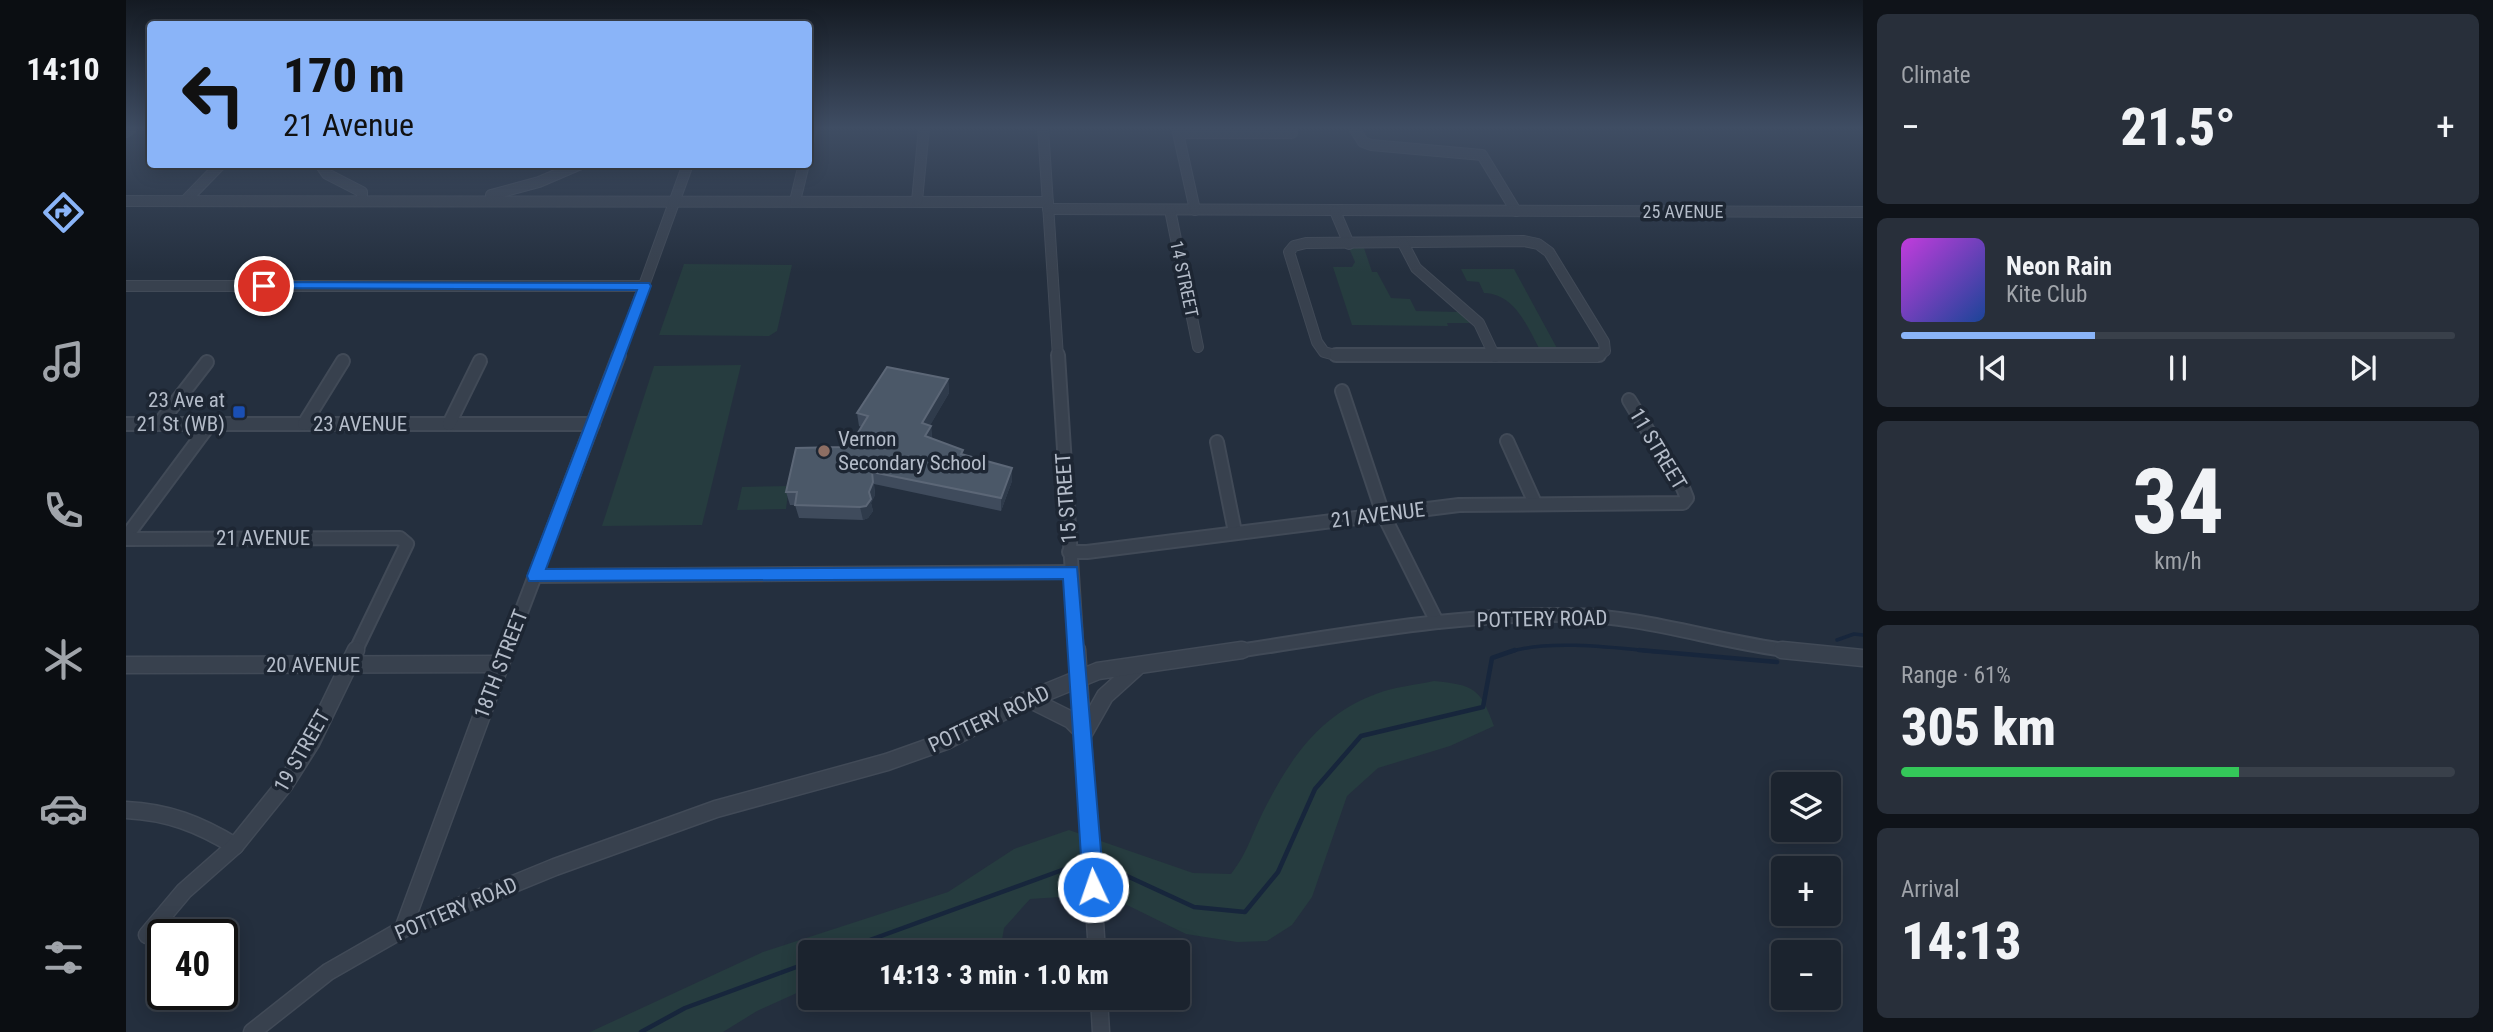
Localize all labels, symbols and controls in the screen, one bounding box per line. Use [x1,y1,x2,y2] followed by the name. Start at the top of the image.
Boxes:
[283,47,405,104] text: 170 m
[168,49,259,140] icon: left
[26,50,100,88] text: 14:10
[1901,62,1971,89] text: Climate
[2120,97,2236,158] text: 21.5°
[1901,105,1920,149] text: −
[2436,105,2455,149] text: +
[283,106,414,144] text: 21 Avenue
[39,188,88,237] icon: directions
[1643,201,1723,222] street label: 25 AVENUE
[1166,239,1203,319] street label: 14 STREET
[2006,251,2112,281] text: Neon Rain
[234,256,294,316] pin
[245,267,283,305] icon: arrive
[2006,281,2087,308] text: Kite Club
[39,337,88,386] icon: music
[1974,349,2012,387] icon: previous
[2159,349,2197,387] icon: pause
[2344,349,2382,387] icon: next
[137,388,225,436] place label: 23 Ave at 21 St (WB)
[231,404,247,420] marker: 23 Ave at 21 St (WB)
[1624,404,1692,494] street label: 11 STREET
[313,412,407,436] street label: 23 AVENUE
[838,427,986,475] place label: Vernon Secondary School
[816,443,832,459] marker: Vernon Secondary School
[2132,449,2224,555] text: 34
[1051,452,1081,544] street label: 15 STREET
[39,486,88,535] icon: phone
[1330,497,1426,533] street label: 21 AVENUE
[216,526,310,550] street label: 21 AVENUE
[2154,548,2202,575] text: km/h
[469,606,533,722] street label: 18TH STREET
[1477,606,1607,632] street label: POTTERY ROAD
[39,635,88,684] icon: climate
[266,653,360,677] street label: 20 AVENUE
[1901,662,2011,689] text: Range · 61%
[925,681,1053,757] street label: POTTERY ROAD
[1901,697,2056,758] text: 305 km
[269,706,335,796] street label: 19 STREET
[1771,772,1841,1010] map controls
[1771,772,1841,842] button: layers
[39,784,88,833] icon: car
[1056,850,1130,924] position arrow
[1771,856,1841,926] button: +
[391,872,521,946] street label: POTTERY ROAD
[1901,876,1960,903] text: Arrival
[1901,911,2021,972] text: 14:13
[147,919,238,1010] speed limit sign: 40
[39,933,88,982] icon: filters
[1771,940,1841,1010] button: −
[879,960,1109,990] text: 14:13 · 3 min · 1.0 km

